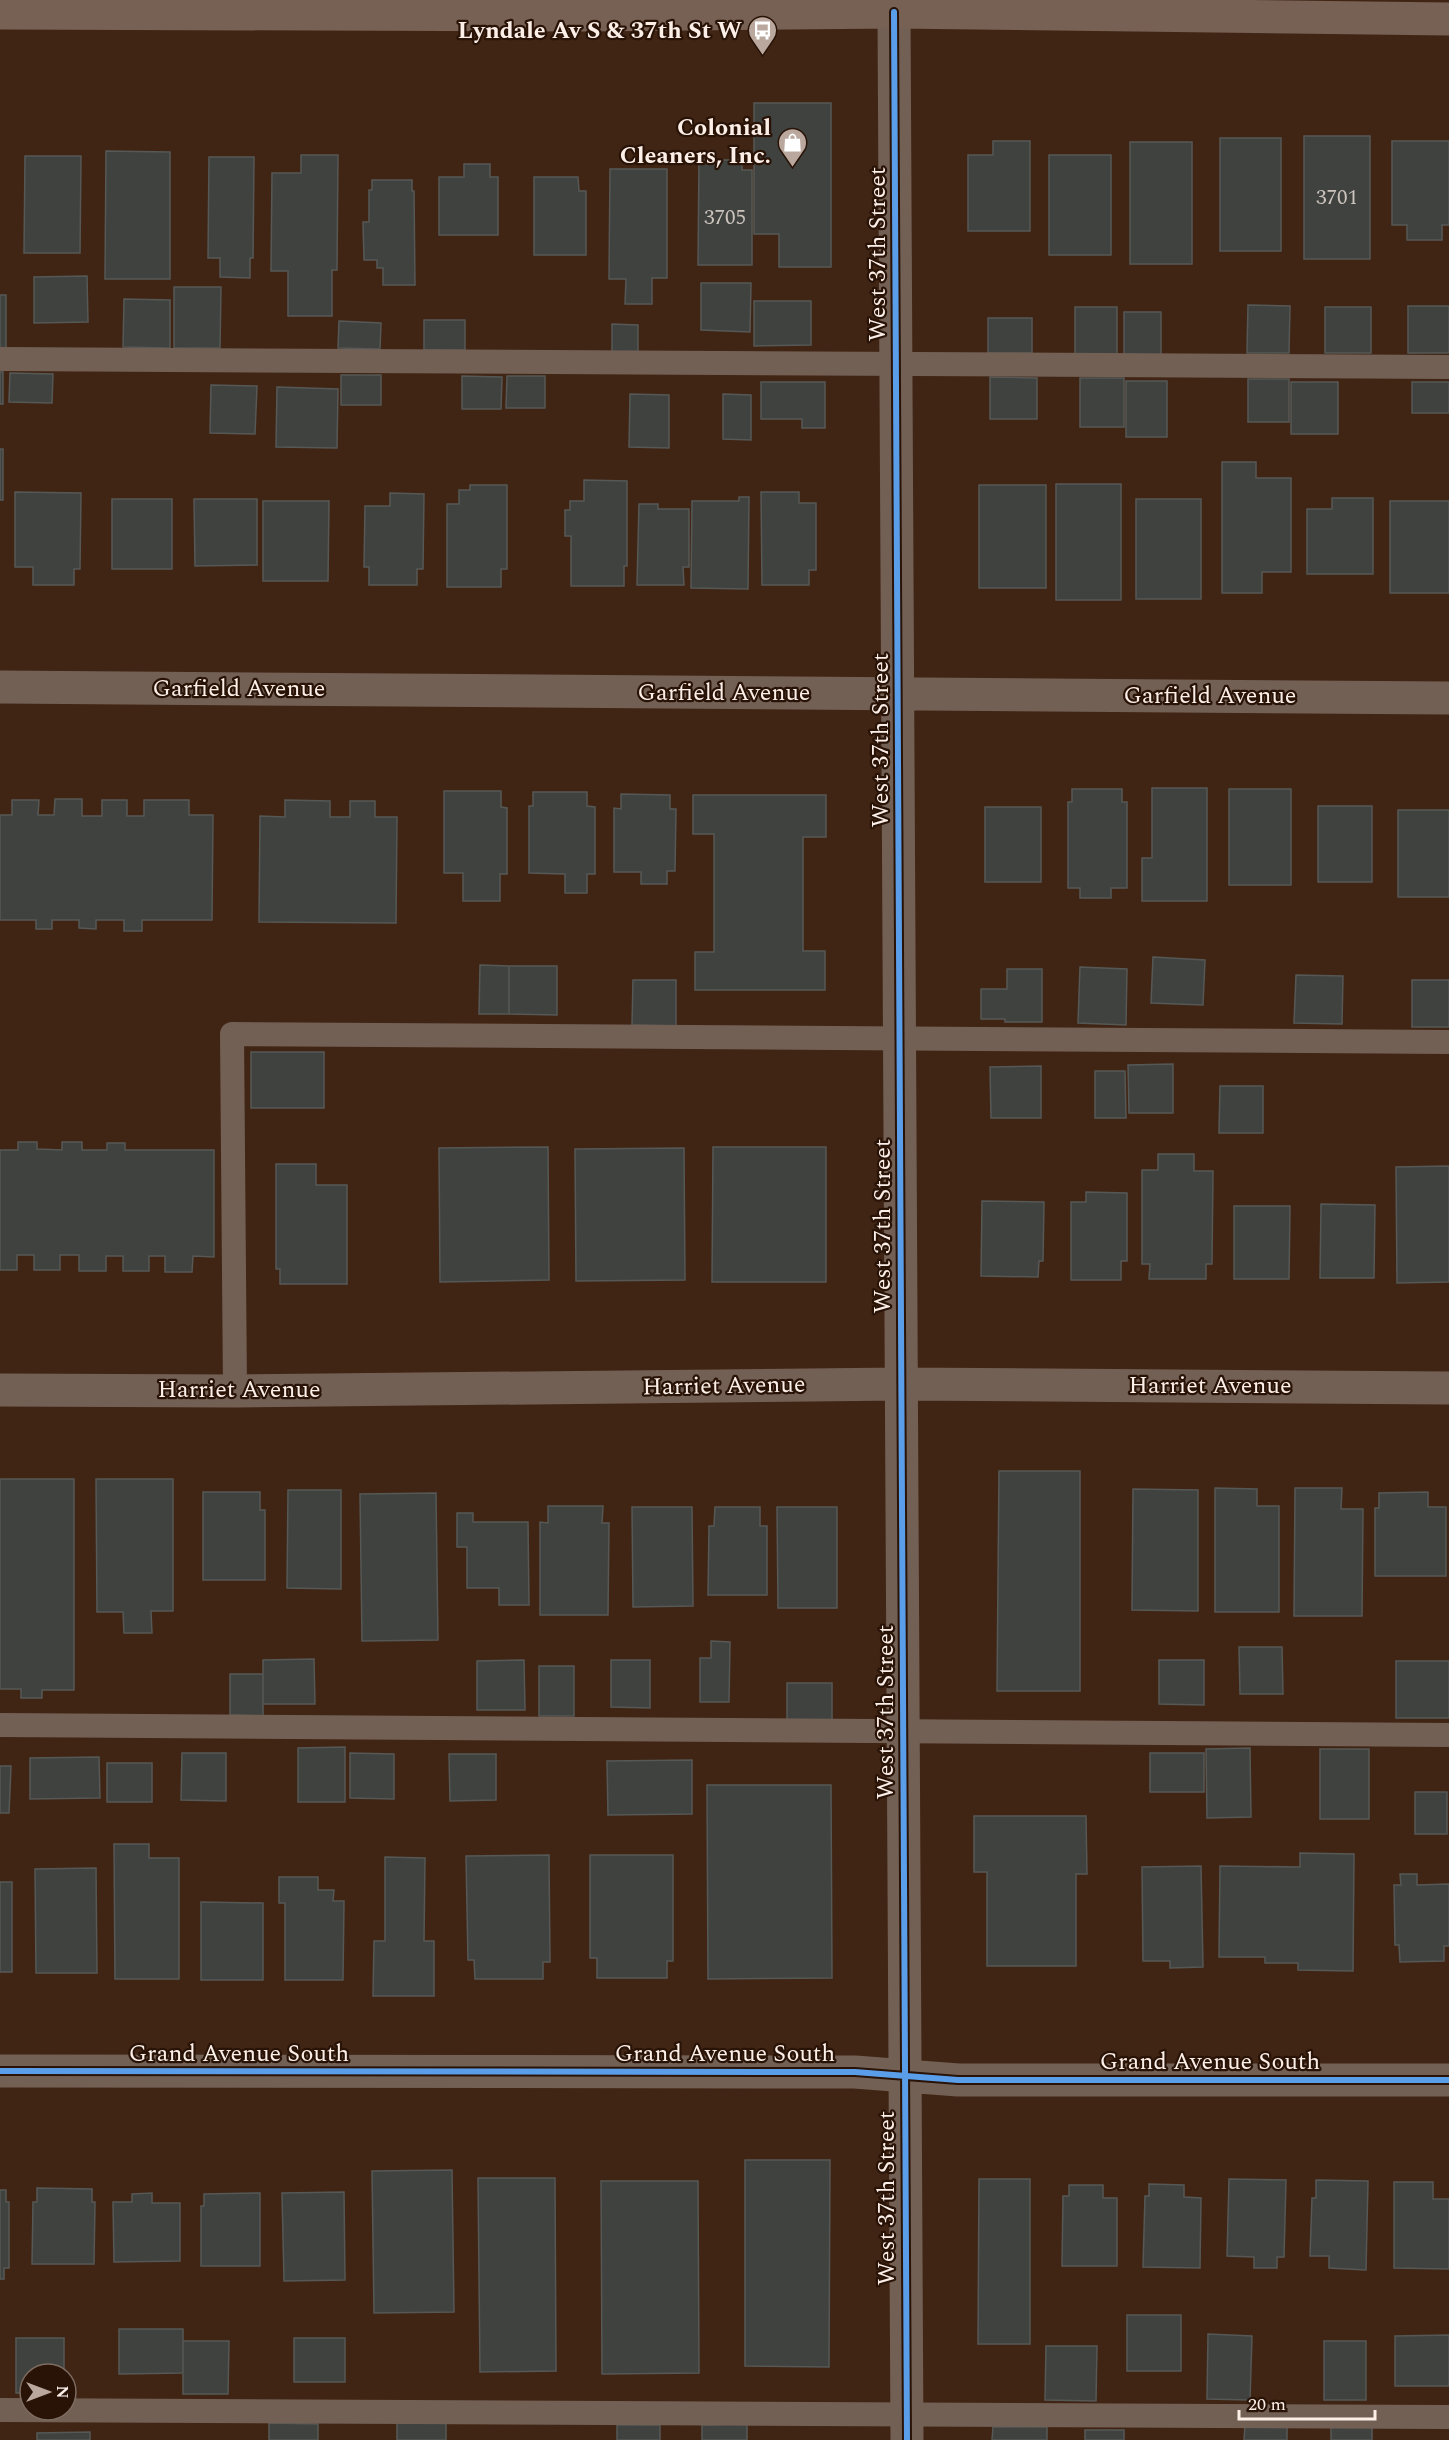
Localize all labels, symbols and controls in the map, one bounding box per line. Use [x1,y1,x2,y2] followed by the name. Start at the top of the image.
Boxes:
[458,13,742,49] place label: Lyndale Av S & 37th St W
[747,15,779,57] bus stop icon: Lyndale Av S & 37th St W
[620,110,771,174] place label: Colonial Cleaners, Inc.
[776,126,808,168] shop icon: Colonial Cleaners, Inc.
[860,167,896,341] street label: West 37th Street
[1316,182,1358,214] house number: 3701
[704,202,746,234] house number: 3705
[863,653,899,827] street label: West 37th Street
[153,671,325,707] street label: Garfield Avenue
[638,675,810,711] street label: Garfield Avenue
[1124,678,1296,714] street label: Garfield Avenue
[865,1139,901,1313] street label: West 37th Street
[642,1367,806,1405] street label: Harriet Avenue
[1128,1368,1292,1404] street label: Harriet Avenue
[157,1372,321,1408] street label: Harriet Avenue
[868,1625,904,1799] street label: West 37th Street
[129,2036,349,2072] street label: Grand Avenue South
[615,2036,835,2072] street label: Grand Avenue South
[1100,2044,1320,2080] street label: Grand Avenue South
[869,2111,905,2285] street label: West 37th Street
[18,2362,78,2422] north arrow
[1239,2383,1376,2421] scale bar
[50,2385,74,2399] text: N
[1248,2391,1286,2418] text: 20 m

